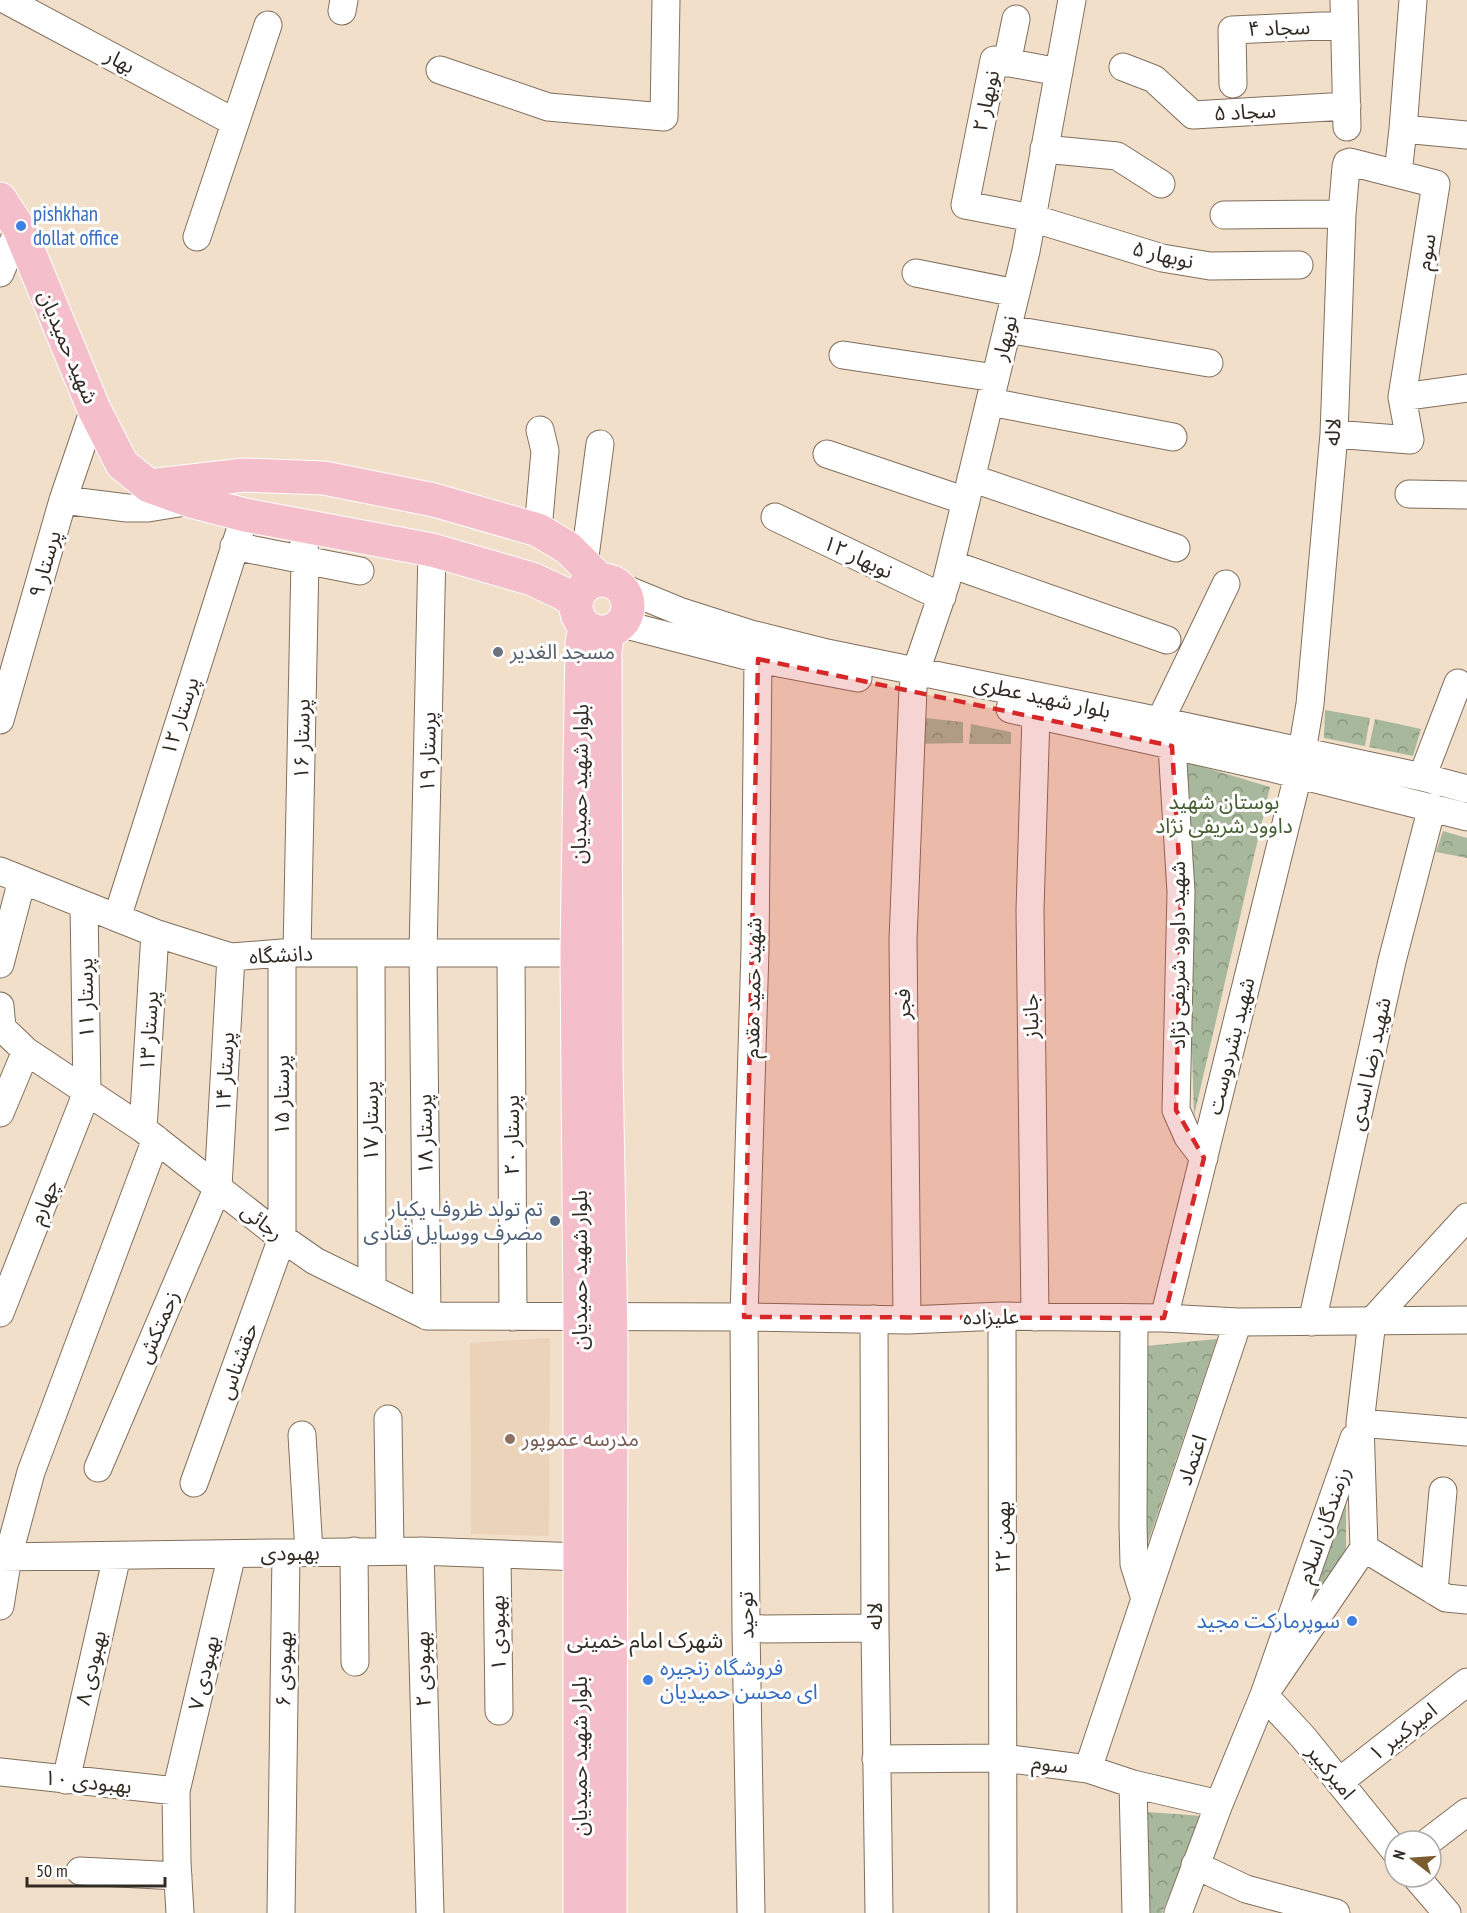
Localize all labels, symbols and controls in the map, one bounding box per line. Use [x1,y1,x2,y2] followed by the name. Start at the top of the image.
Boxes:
[1247,13,1311,42] street label: سجاد ۴
[100,41,140,80] street label: بهار
[966,68,1005,134] street label: نوبهار ۲
[1213,96,1277,127] street label: سجاد ۵
[33,200,119,251] place label: pishkhan dollat office
[14,219,28,233] marker: pishkhan dollat office
[1409,232,1445,273] street label: سوم
[1130,234,1196,275] street label: نوبهار ۵
[32,286,104,408] street label: شهید حمیدیان
[986,312,1023,364] street label: نوبهار
[1318,417,1347,447] street label: لاله
[22,527,67,601] street label: پرستار ۹
[819,529,898,584] street label: نوبهار ۱۲
[509,638,615,665] place label: مسجد الغدیر
[491,645,505,659] marker: مسجد الغدیر
[971,669,1113,724] street label: بلوار شهید عطری
[154,673,205,758] street label: پرستار ۱۲
[287,698,316,780] street label: پرستار ۱۶
[565,704,594,864] street label: بلوار شهید حمیدیان
[413,711,442,793] street label: پرستار ۱۹
[1155,788,1293,839] park label: بوستان شهید داوود شریفی نژاد
[1164,861,1191,1049] street label: شهید داوود شریفی نژاد
[738,917,770,1059] street label: شهید حمید مقدم
[248,939,314,970] street label: دانشگاه
[71,957,100,1039] street label: پرستار ۱۱
[1200,974,1261,1117] street label: شهید بشردوست
[889,988,916,1021] street label: فجر
[133,990,164,1072] street label: پرستار ۱۳
[1017,993,1044,1040] street label: جانباز
[1342,995,1397,1133] street label: شهید رضا اسدی
[209,1031,240,1113] street label: پرستار ۱۴
[268,1055,295,1135] street label: پرستار ۱۵
[357,1081,384,1161] street label: پرستار ۱۷
[410,1093,439,1175] street label: پرستار ۱۸
[498,1095,525,1175] street label: پرستار ۲۰
[22,1175,67,1229] street label: چهارم
[566,1190,593,1350] street label: بلوار شهید حمیدیان
[363,1195,543,1246] place label: تم تولد ظروف یکبار مصرف ووسایل قنادی
[236,1197,289,1247] street label: رجائی
[548,1214,562,1228] marker: تم تولد ظروف یکبار مصرف ووسایل قنادی
[130,1286,185,1367] street label: زحمتکش
[963,1303,1019,1330] street label: علیزاده
[211,1319,264,1403] street label: حقشناس
[521,1425,639,1452] place label: مدرسه عموپور
[1170,1431,1213,1489] street label: اعتماد
[503,1432,517,1446] marker: مدرسه عموپور
[1291,1463,1359,1588] street label: رزمندگان اسلام
[989,1501,1016,1573] street label: ۲۲ بهمن
[260,1538,320,1567] street label: بهبودی
[732,1591,759,1639] street label: توحید
[483,1595,512,1671] street label: بهبودی ۱
[861,1602,888,1630] street label: لاله
[1196,1607,1340,1634] place label: سوپرمارکت مجید
[1345,1614,1359,1628] marker: سوپرمارکت مجید
[567,1626,723,1657] district label: شهرک امام خمینی
[69,1628,112,1708] street label: بهبودی ۸
[269,1631,298,1707] street label: بهبودی ۶
[408,1631,437,1707] street label: بهبودی ۲
[182,1633,225,1713] street label: بهبودی ۷
[660,1654,818,1705] place label: فروشگاه زنجیره ای محسن حمیدیان
[641,1673,655,1687] marker: فروشگاه زنجیره ای محسن حمیدیان
[566,1676,593,1836] street label: بلوار شهید حمیدیان
[1363,1696,1442,1767] street label: امیرکبیر ۱
[1300,1738,1362,1805] street label: امیرکبیر
[1030,1748,1070,1782] street label: سوم
[43,1763,133,1800] street label: بهبودی ۱۰
[1383,1829,1443,1889] north arrow
[1388,1848,1409,1862] text: N
[27,1850,165,1888] scale bar
[36,1859,68,1882] text: 50 m

